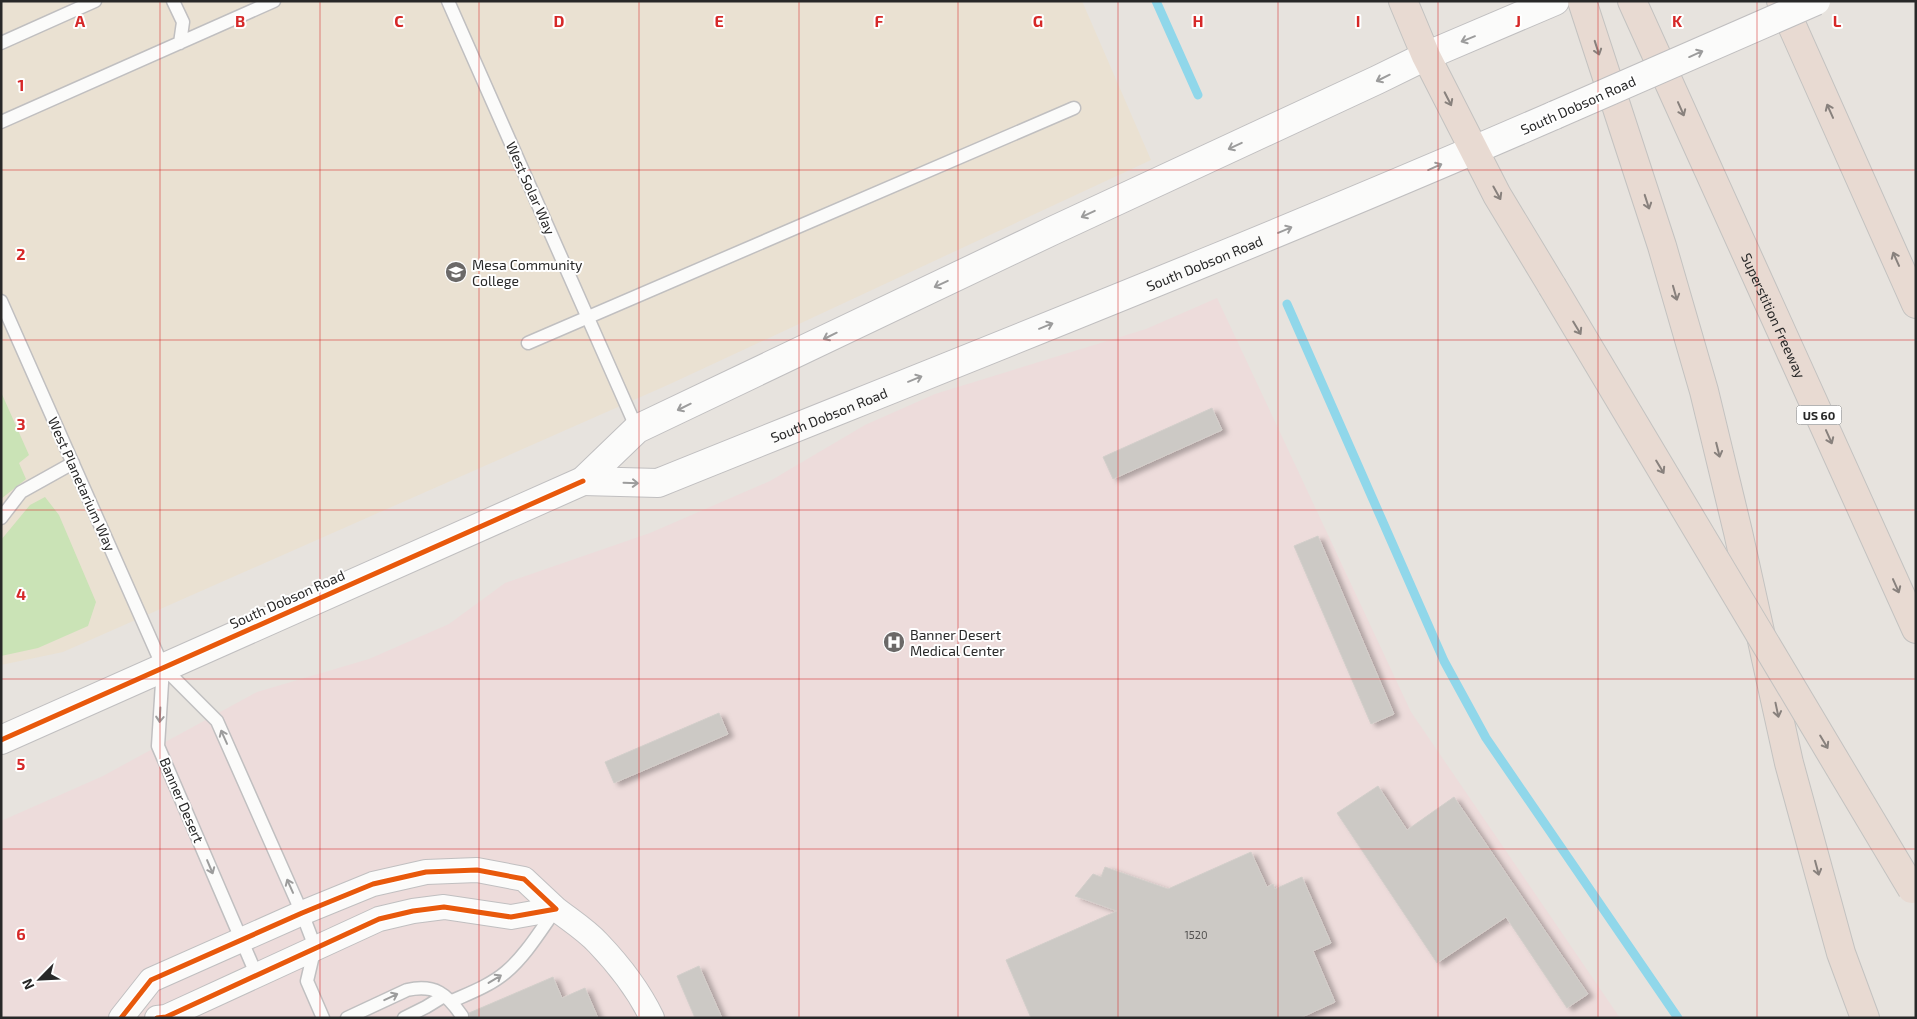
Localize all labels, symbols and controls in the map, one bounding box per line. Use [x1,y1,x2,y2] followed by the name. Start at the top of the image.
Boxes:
[75,11,86,30] text: A
[235,11,245,30] text: B
[394,11,404,30] text: C
[554,11,565,30] text: D
[714,11,724,30] text: E
[875,11,884,30] text: F
[1033,11,1043,30] text: G
[1192,11,1204,30] text: H
[1356,11,1360,30] text: I
[1515,11,1521,30] text: J
[1672,11,1683,30] text: K
[1833,11,1842,30] text: L
[1461,34,1476,44] one-way arrow
[1592,39,1602,55] one-way arrow
[1688,48,1703,58] one-way arrow
[1518,72,1638,138] street label: South Dobson Road
[1376,73,1391,83] one-way arrow
[18,75,24,94] text: 1
[1443,92,1453,107] one-way arrow
[1676,101,1686,116] one-way arrow
[1824,104,1834,119] one-way arrow
[503,139,559,238] street label: West Solar Way
[1228,141,1243,151] one-way arrow
[1427,162,1442,172] one-way arrow
[1492,186,1502,200] one-way arrow
[1643,194,1653,210] one-way arrow
[1081,210,1096,219] one-way arrow
[1277,225,1292,234] one-way arrow
[1144,231,1265,294] street label: South Dobson Road
[16,244,26,263] text: 2
[1738,250,1810,381] street label: Superstition Freeway
[1890,252,1900,267] one-way arrow
[472,256,583,289] place label: Mesa Community College
[444,260,468,284] school or university icon: Mesa Community College
[934,279,949,289] one-way arrow
[1671,284,1681,300] one-way arrow
[1572,320,1582,334] one-way arrow
[1038,321,1053,331] one-way arrow
[823,332,838,342] one-way arrow
[907,374,922,384] one-way arrow
[768,383,890,445] street label: South Dobson Road
[677,403,692,412] one-way arrow
[1796,406,1842,424] road number: US 60
[16,414,26,433] text: 3
[45,414,120,554] street label: West Planetarium Way
[1824,430,1834,445] one-way arrow
[1714,441,1723,457] one-way arrow
[1656,460,1666,474] one-way arrow
[623,478,639,487] one-way arrow
[227,566,347,632] street label: South Dobson Road
[1892,578,1901,593] one-way arrow
[16,584,26,603] text: 4
[910,626,1005,659] place label: Banner Desert Medical Center
[882,630,906,654] hospital icon: Banner Desert Medical Center
[1773,702,1782,718] one-way arrow
[156,707,165,723] one-way arrow
[219,730,229,745] one-way arrow
[1820,734,1830,748] one-way arrow
[17,754,26,773] text: 5
[156,755,208,845] street label: Banner Desert
[206,859,216,874] one-way arrow
[1813,859,1823,875] one-way arrow
[284,879,294,894] one-way arrow
[16,924,26,943] text: 6
[1184,928,1208,941] house number: 1520
[15,954,65,1004] north arrow
[488,974,502,984] one-way arrow
[18,976,37,993] text: N
[383,992,398,1001] one-way arrow

